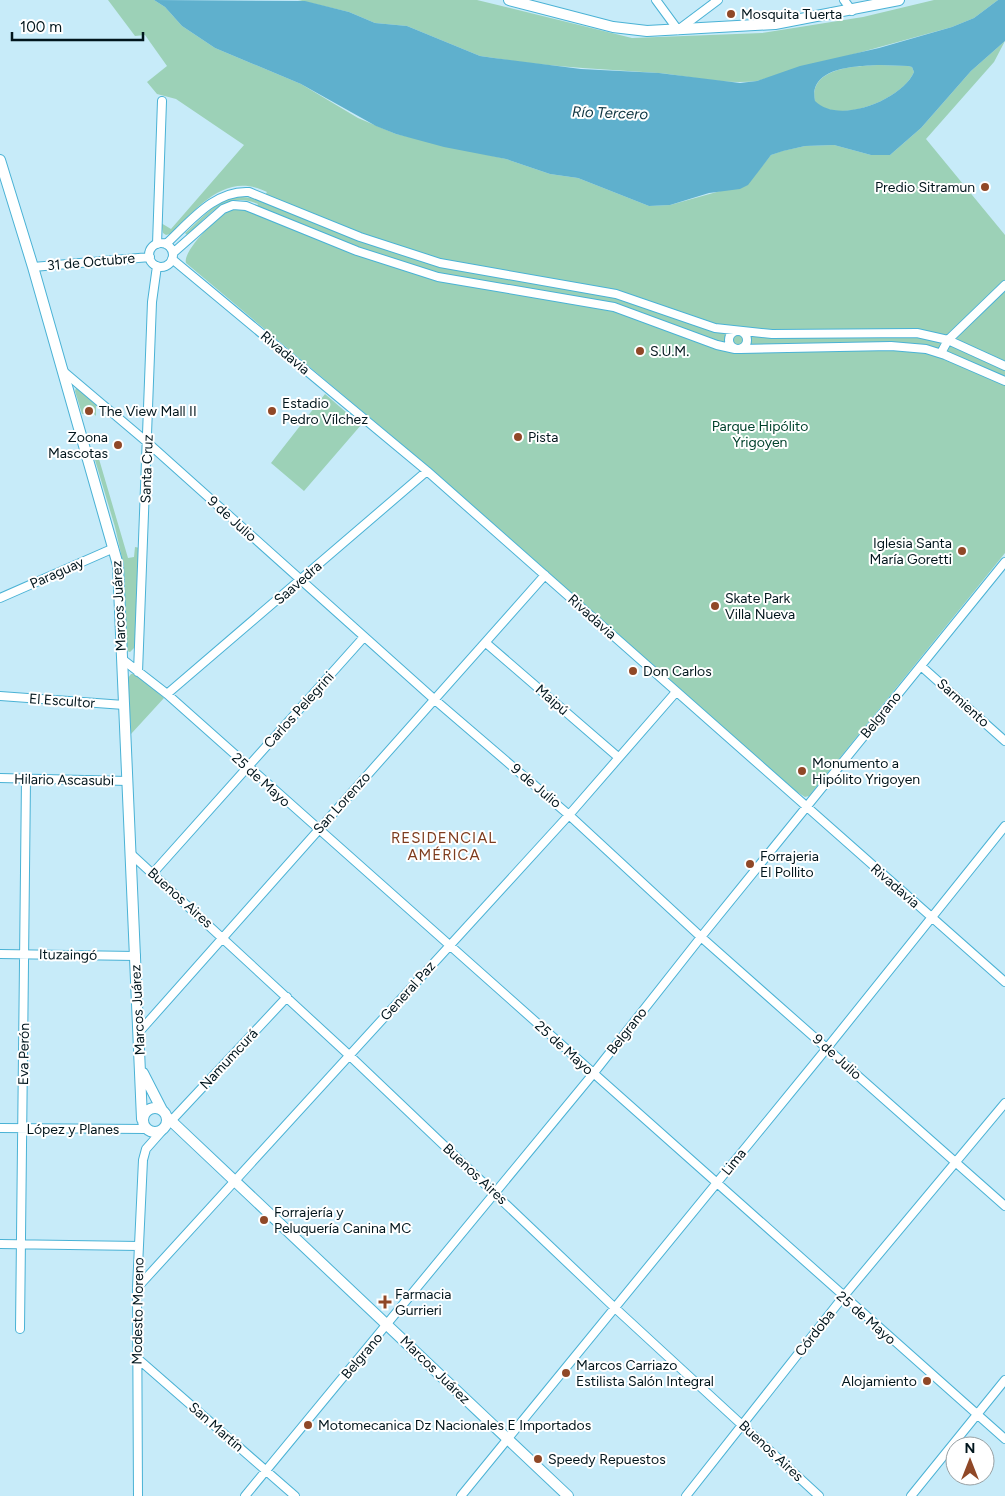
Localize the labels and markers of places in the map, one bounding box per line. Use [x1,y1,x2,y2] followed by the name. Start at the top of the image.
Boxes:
[741,6,842,23] place label: Mosquita Tuerta
[725,8,737,20] marker: Mosquita Tuerta
[875,179,975,196] place label: Predio Sitramun
[979,181,991,193] marker: Predio Sitramun
[650,343,689,360] place label: S.U.M.
[634,345,646,357] marker: S.U.M.
[282,395,368,428] place label: Estadio Pedro Vílchez
[99,403,197,420] place label: The View Mall II
[83,405,95,417] marker: The View Mall II
[266,405,278,417] marker: Estadio Pedro Vílchez
[48,429,108,462] place label: Zoona Mascotas
[528,429,558,446] place label: Pista
[512,431,524,443] marker: Pista
[112,439,124,451] marker: Zoona Mascotas
[869,535,952,568] place label: Iglesia Santa María Goretti
[956,545,968,557] marker: Iglesia Santa María Goretti
[725,590,795,623] place label: Skate Park Villa Nueva
[709,600,721,612] marker: Skate Park Villa Nueva
[643,663,712,680] place label: Don Carlos
[627,665,639,677] marker: Don Carlos
[812,755,920,788] place label: Monumento a Hipólito Yrigoyen
[796,765,808,777] marker: Monumento a Hipólito Yrigoyen
[760,848,819,881] place label: Forrajeria El Pollito
[744,858,756,870] marker: Forrajeria El Pollito
[274,1204,411,1237] place label: Forrajería y Peluquería Canina MC
[258,1214,270,1226] marker: Forrajería y Peluquería Canina MC
[395,1286,451,1319] place label: Farmacia Gurrieri
[379,1296,391,1308] marker: Farmacia Gurrieri
[576,1357,714,1390] place label: Marcos Carriazo Estilista Salón Integral
[560,1367,572,1379] marker: Marcos Carriazo Estilista Salón Integral
[841,1373,917,1390] place label: Alojamiento
[921,1375,933,1387] marker: Alojamiento
[318,1417,591,1434] place label: Motomecanica Dz Nacionales E Importados
[302,1419,314,1431] marker: Motomecanica Dz Nacionales E Importados
[548,1451,666,1468] place label: Speedy Repuestos
[532,1453,544,1465] marker: Speedy Repuestos

